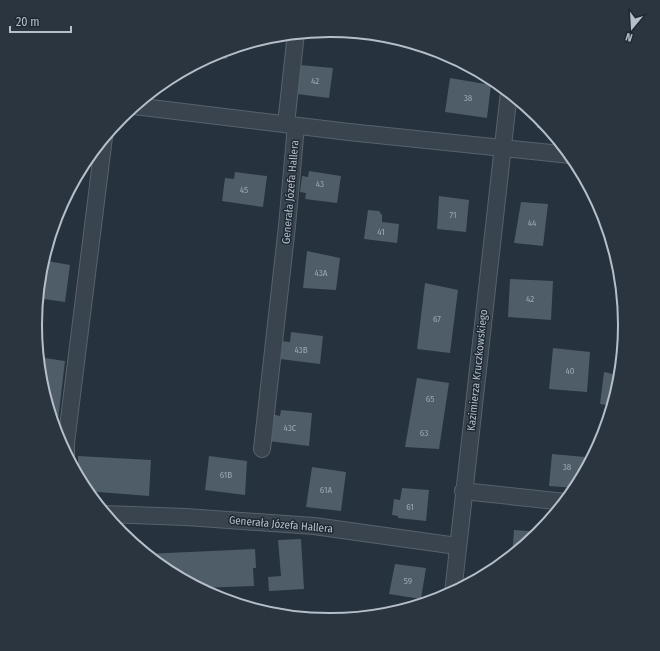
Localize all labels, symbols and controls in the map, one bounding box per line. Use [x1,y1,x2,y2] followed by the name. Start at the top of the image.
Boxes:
[10,8,71,34] scale bar
[612,8,652,48] north arrow
[16,15,40,29] text: 20 m
[624,30,634,44] text: N
[311,76,319,86] house number: 42
[464,93,473,103] house number: 38
[279,139,302,245] street label: Generała Józefa Hallera
[316,179,324,189] house number: 43
[240,185,248,195] house number: 45
[449,210,457,220] house number: 71
[528,218,537,228] house number: 44
[377,227,385,237] house number: 41
[314,268,328,278] house number: 43A
[526,294,534,304] house number: 42
[465,308,490,431] street label: Kazimierza Kruczkowskiego
[433,314,441,324] house number: 67
[294,345,308,355] house number: 43B
[565,366,575,376] house number: 40
[426,394,434,404] house number: 65
[284,423,297,433] house number: 43C
[420,428,428,438] house number: 63
[563,462,572,472] house number: 38
[220,470,232,480] house number: 61B
[320,485,332,495] house number: 61A
[406,502,414,512] house number: 61
[228,513,334,536] street label: Generała Józefa Hallera
[404,576,412,586] house number: 59

